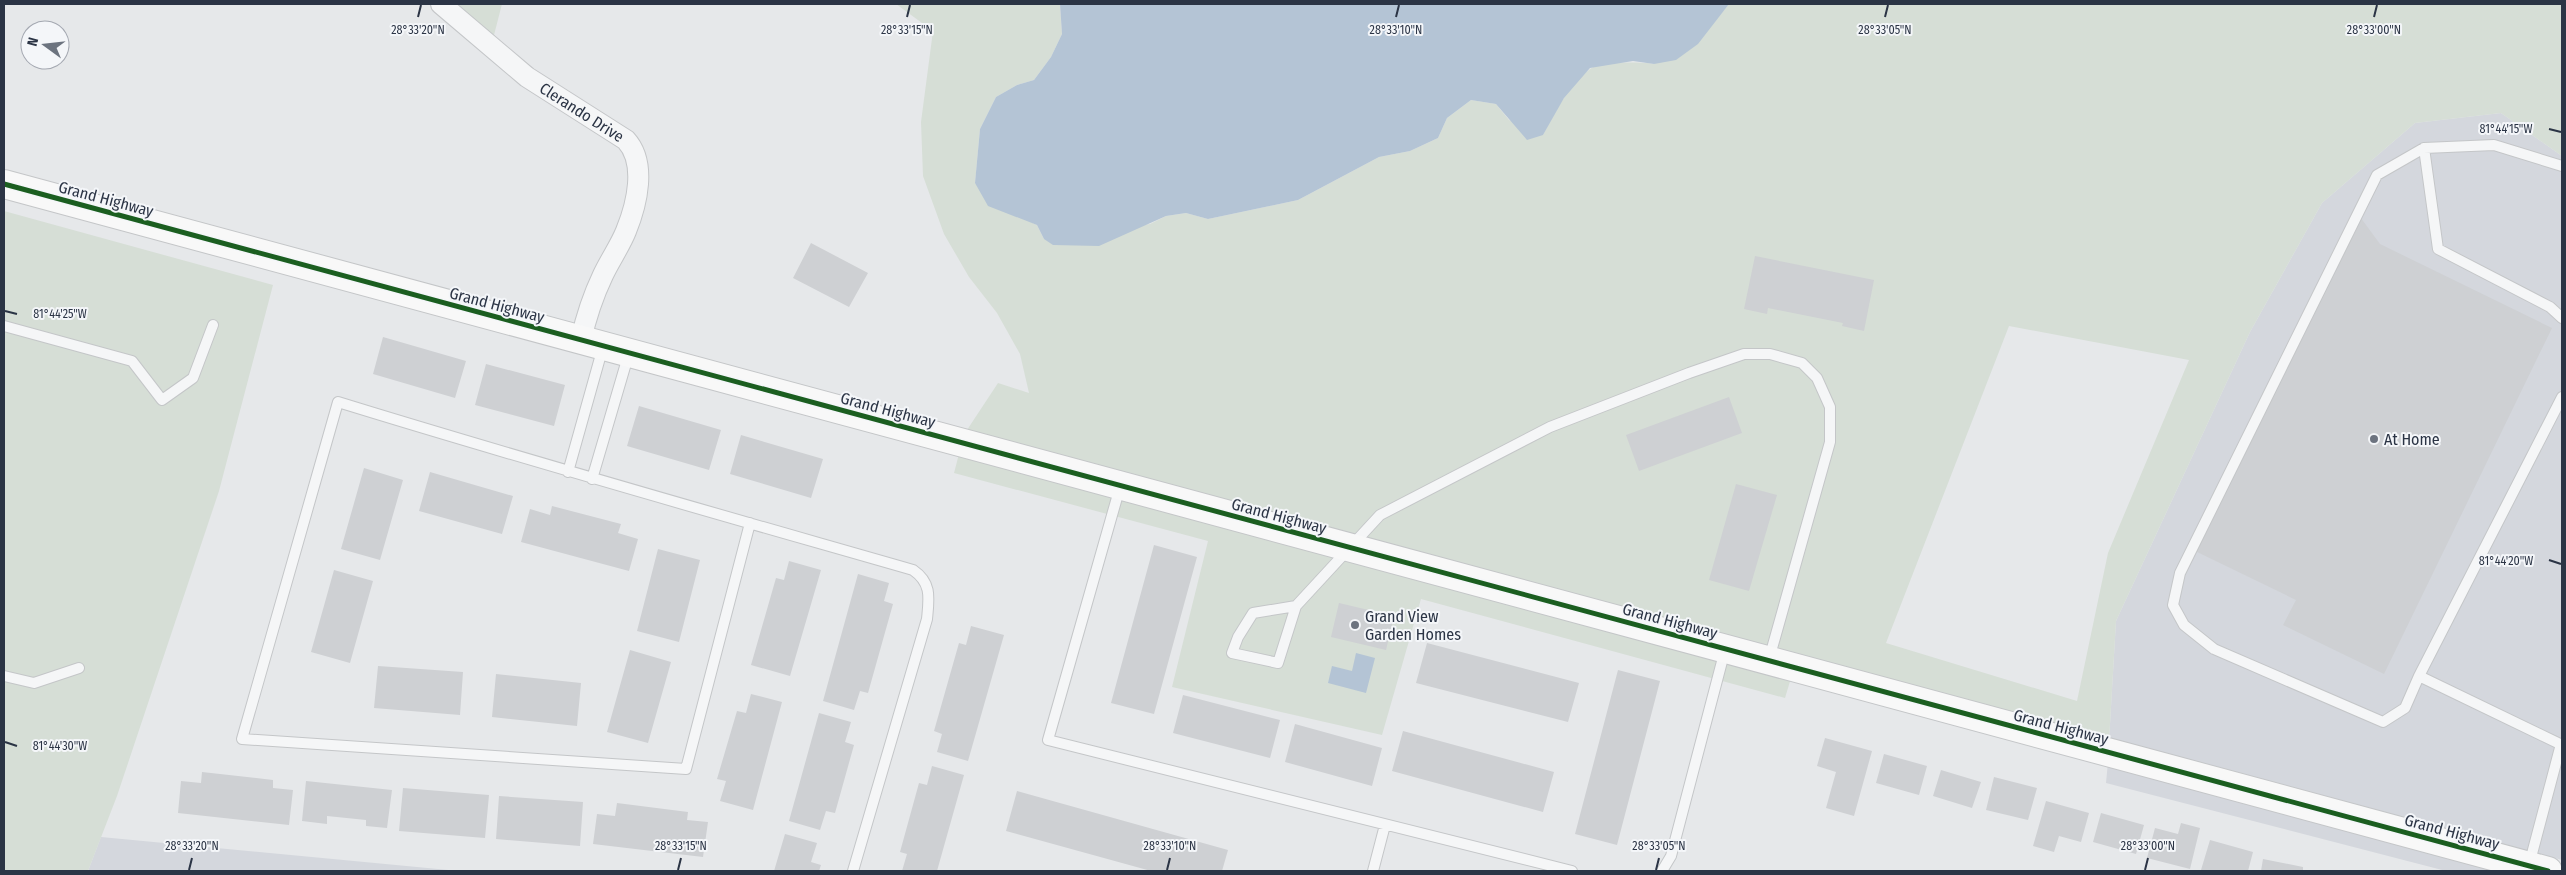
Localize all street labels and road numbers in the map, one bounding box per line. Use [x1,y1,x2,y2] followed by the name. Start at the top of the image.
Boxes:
[536,78,628,146] street label: Clerando Drive
[56,177,156,221] street label: Grand Highway
[447,283,547,327] street label: Grand Highway
[838,388,938,432] street label: Grand Highway
[1229,494,1329,538] street label: Grand Highway
[1620,599,1720,643] street label: Grand Highway
[2011,705,2111,749] street label: Grand Highway
[2402,810,2502,854] street label: Grand Highway

